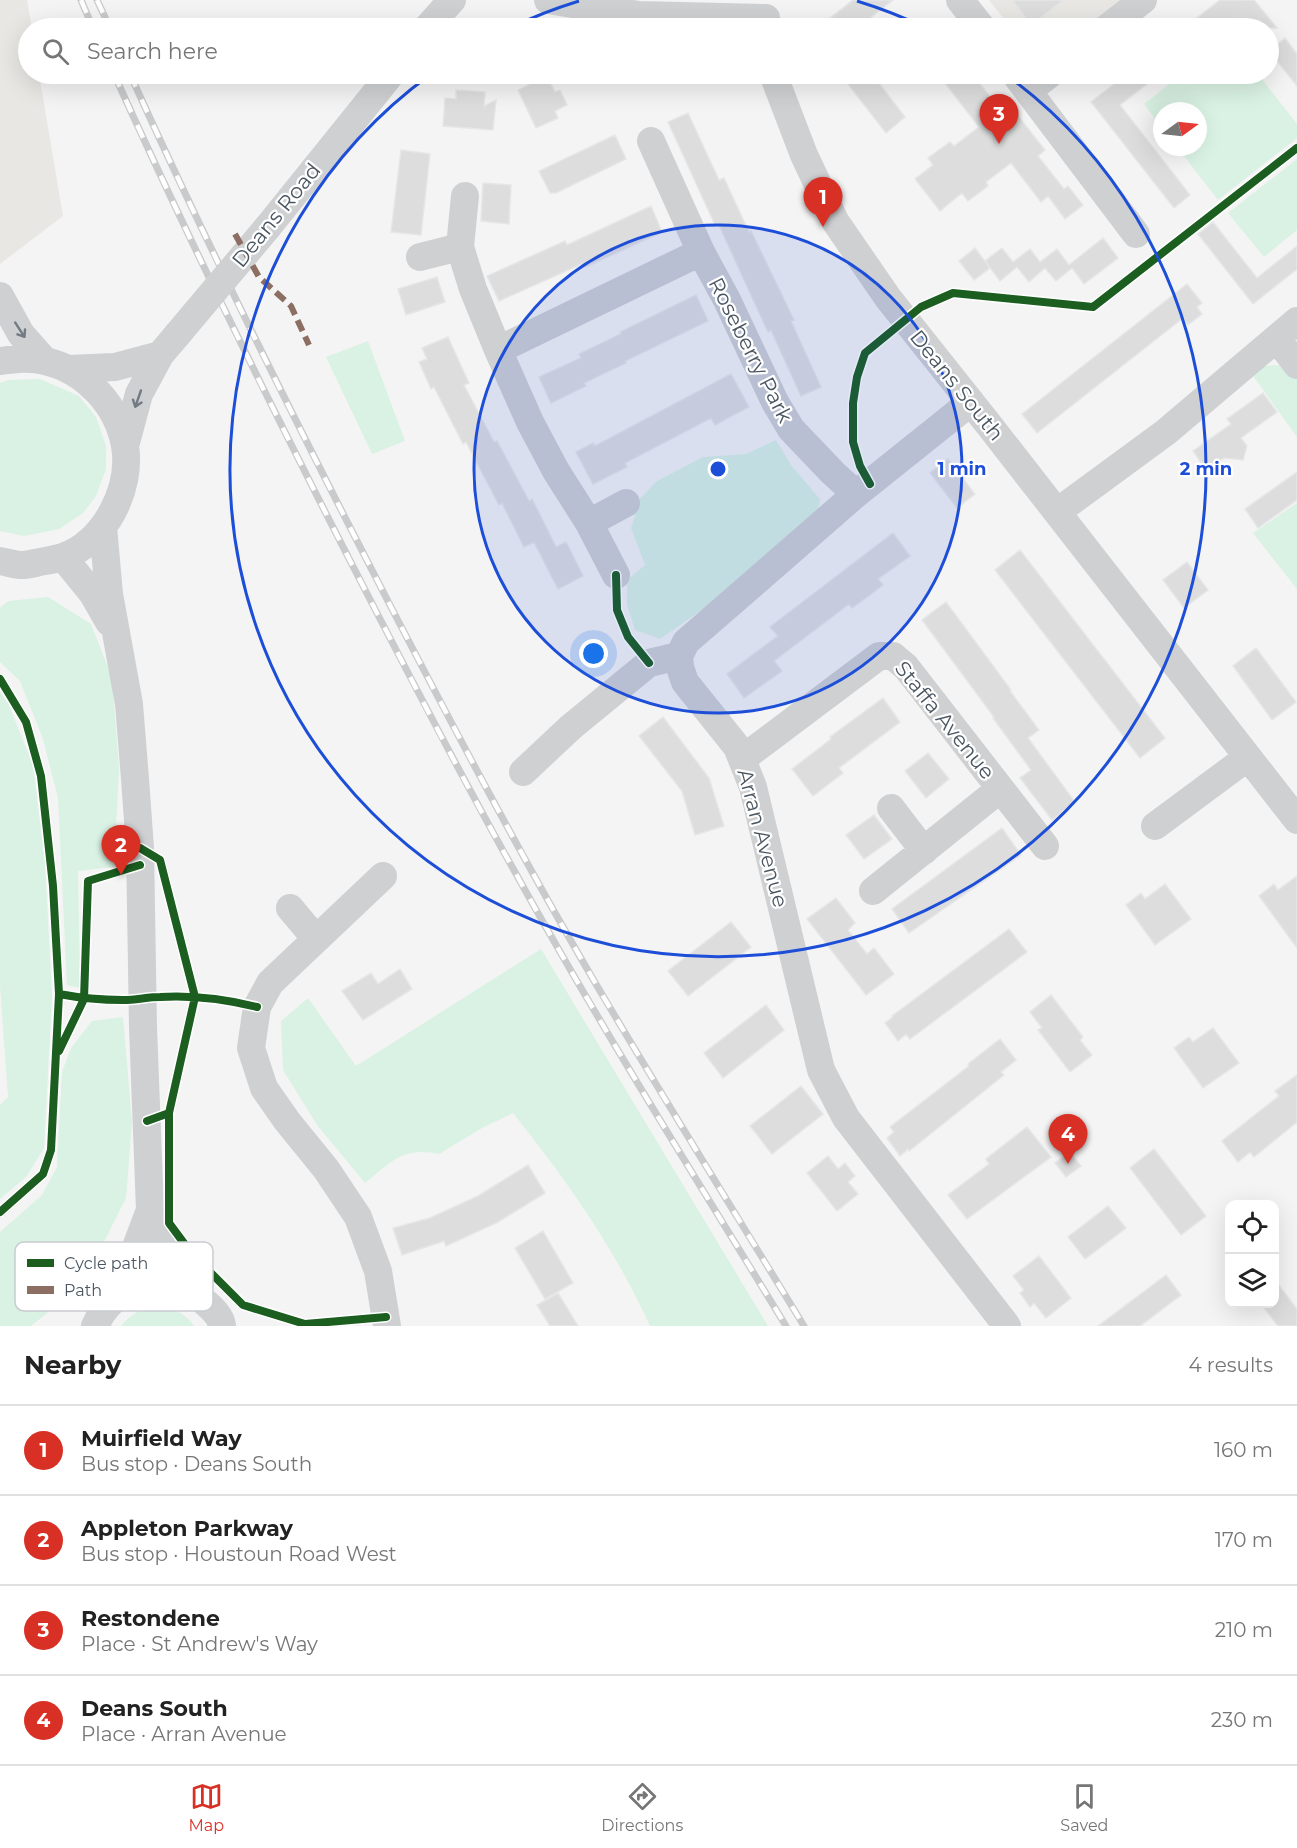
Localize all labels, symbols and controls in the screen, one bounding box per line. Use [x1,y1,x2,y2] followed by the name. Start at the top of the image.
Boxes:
[18,18,1279,84] search box
[39,35,72,68] icon: search
[87,38,218,65] text: Search here
[980,94,1018,144] pin: 3
[1153,102,1207,156] north arrow
[226,158,326,272] street label: Deans Road
[804,178,842,227] pin: 1
[704,273,799,427] street label: Roseberry Park
[14,321,26,338] one-way arrow
[905,325,1009,445] street label: Deans South
[132,389,143,408] one-way arrow
[938,458,986,480] text: 1 min
[1180,458,1232,480] text: 2 min
[708,459,728,479] centre of rings
[579,639,608,668] your location
[890,656,1000,784] street label: Staffa Avenue
[733,766,793,910] street label: Arran Avenue
[102,826,140,875] pin: 2
[1048,1114,1088,1164] pin: 4
[1225,1200,1279,1308] map controls
[1225,1200,1279,1254] button: locate
[15,1242,213,1311] legend
[64,1254,148,1273] text: Cycle path
[1225,1254,1279,1308] button: layers
[64,1281,102,1300] text: Path
[24,1349,121,1381] text: Nearby
[1188,1353,1273,1377] text: 4 results
[81,1425,242,1452] text: Muirfield Way
[40,1438,47,1462] text: 1
[1214,1438,1273,1462] text: 160 m
[81,1452,312,1476] text: Bus stop · Deans South
[81,1515,293,1542] text: Appleton Parkway
[38,1528,49,1552] text: 2
[1215,1528,1273,1552] text: 170 m
[81,1542,397,1566] text: Bus stop · Houstoun Road West
[81,1605,220,1632] text: Restondene
[38,1618,49,1642] text: 3
[1215,1618,1273,1642] text: 210 m
[81,1632,318,1656] text: Place · St Andrew's Way
[81,1695,228,1722] text: Deans South
[37,1708,50,1732] text: 4
[1211,1708,1273,1732] text: 230 m
[81,1722,287,1746] text: Place · Arran Avenue
[189,1780,224,1835] tab: Map
[601,1780,683,1835] tab: Directions
[1060,1780,1108,1835] tab: Saved

